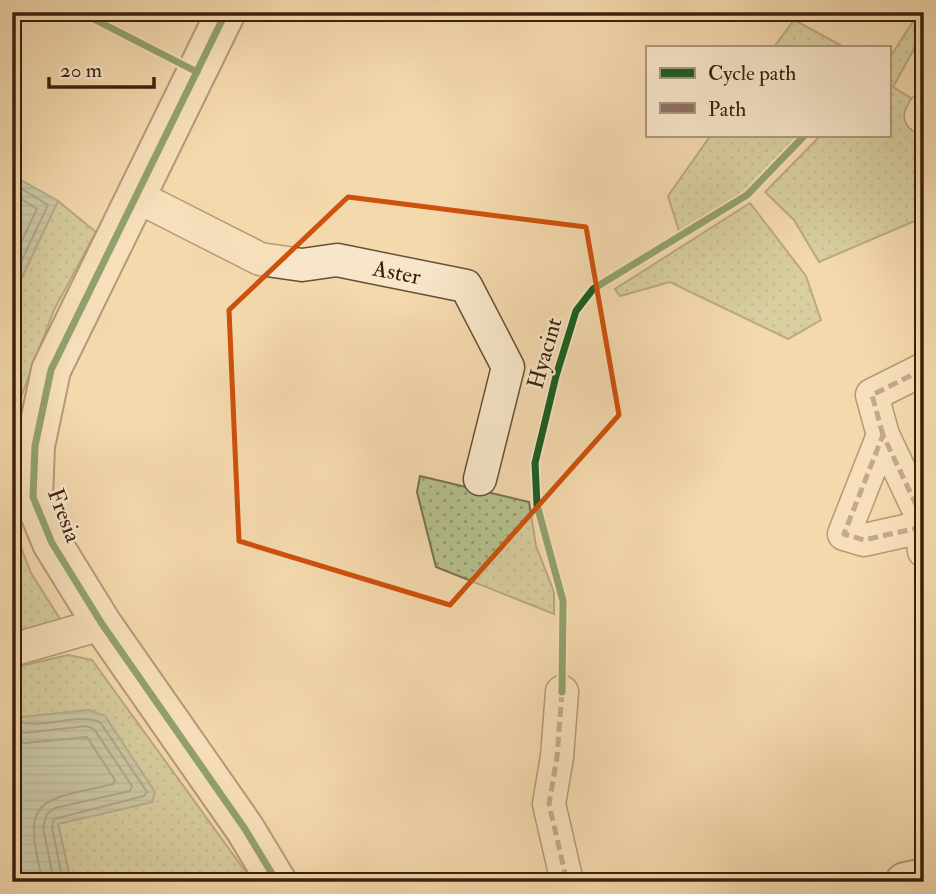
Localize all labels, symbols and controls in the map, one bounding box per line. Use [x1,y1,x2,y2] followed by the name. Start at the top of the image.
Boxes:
[49,46,154,90] scale bar
[646,46,890,136] legend
[60,57,102,84] text: 20 m
[708,60,796,87] text: Cycle path
[708,96,746,123] text: Path
[370,253,424,291] street label: Aster
[521,314,568,392] street label: Hyacint
[41,484,88,547] street label: Fresia

